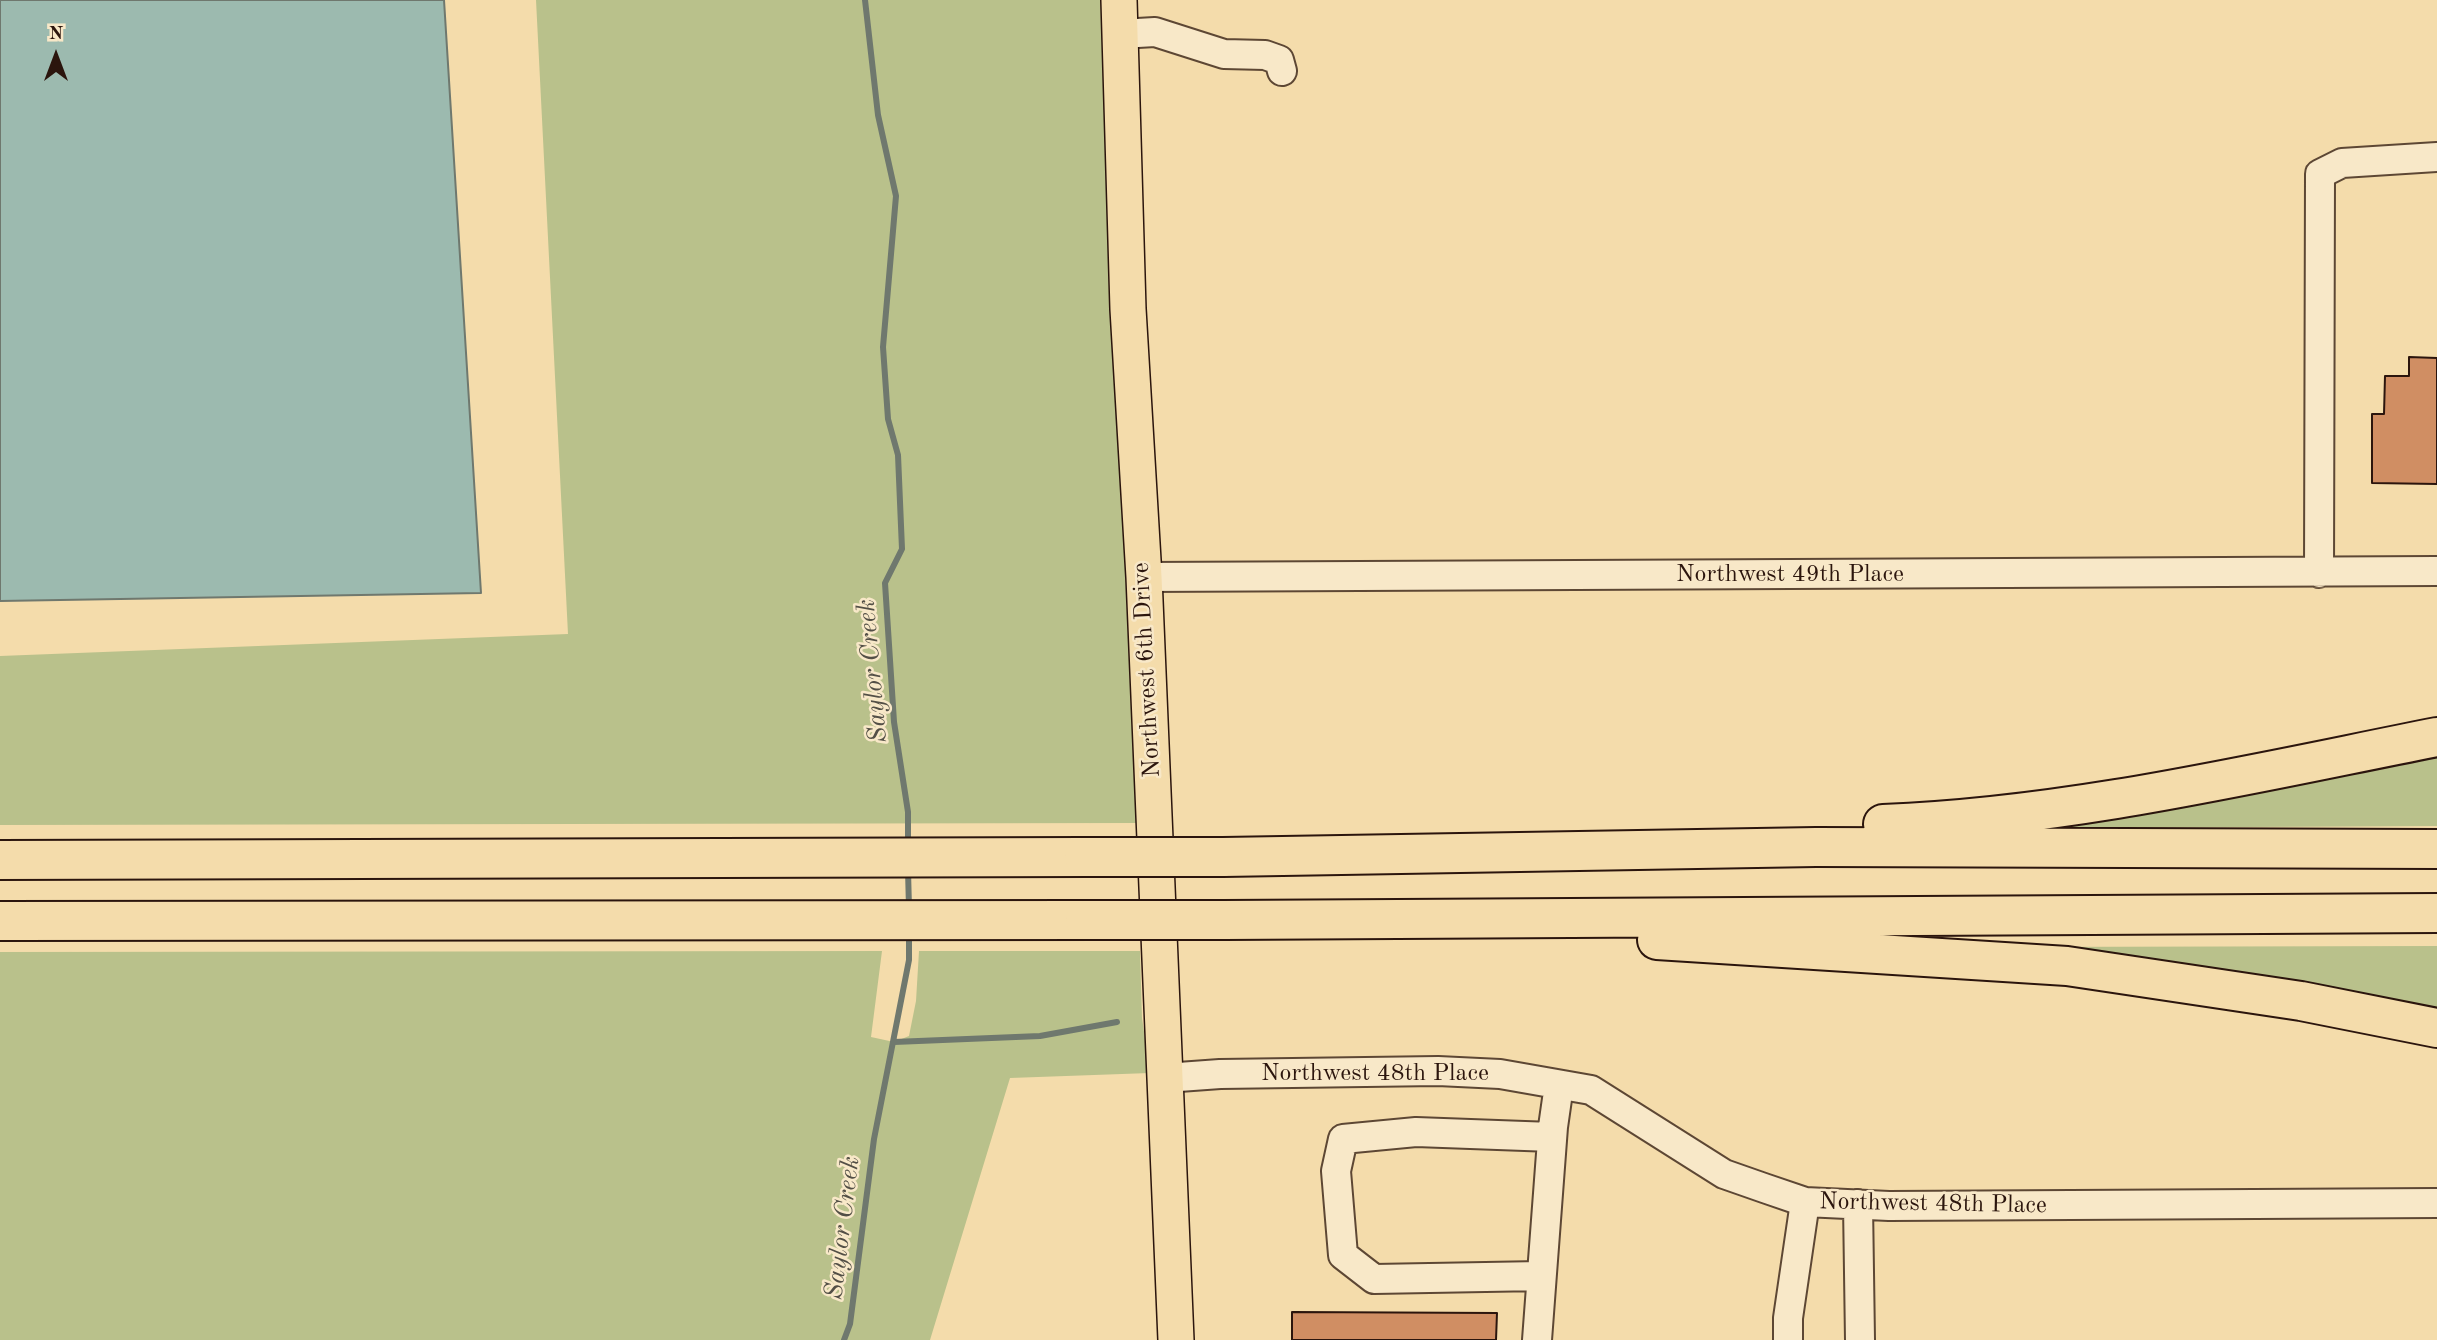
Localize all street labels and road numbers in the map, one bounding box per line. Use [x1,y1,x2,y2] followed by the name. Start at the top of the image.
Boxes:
[1676,561,1904,589] street label: Northwest 49th Place
[1127,562,1167,778] street label: Northwest 6th Drive
[1261,1060,1489,1088] street label: Northwest 48th Place
[1819,1188,2047,1220] street label: Northwest 48th Place

